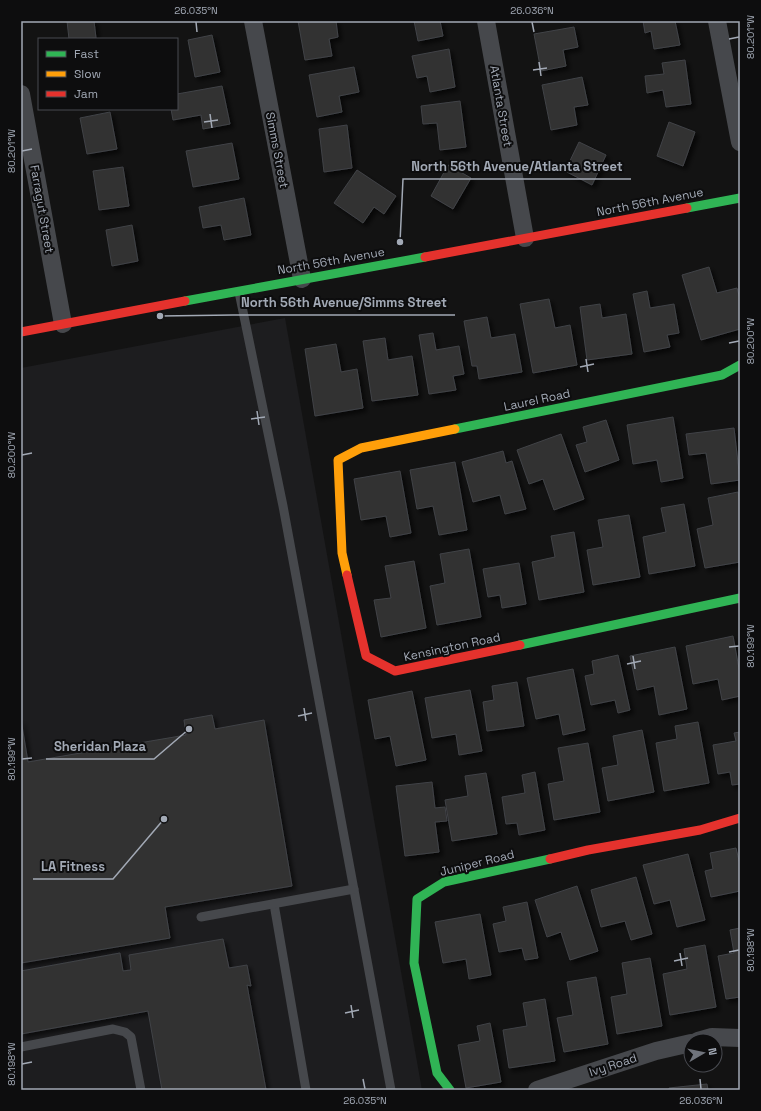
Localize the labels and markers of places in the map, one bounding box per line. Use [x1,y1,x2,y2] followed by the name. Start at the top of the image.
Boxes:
[403,154,631,179] callout: North 56th Avenue/Atlanta Street
[233,290,455,315] callout: North 56th Avenue/Simms Street
[46,734,154,759] callout: Sheridan Plaza
[33,854,113,879] callout: LA Fitness

